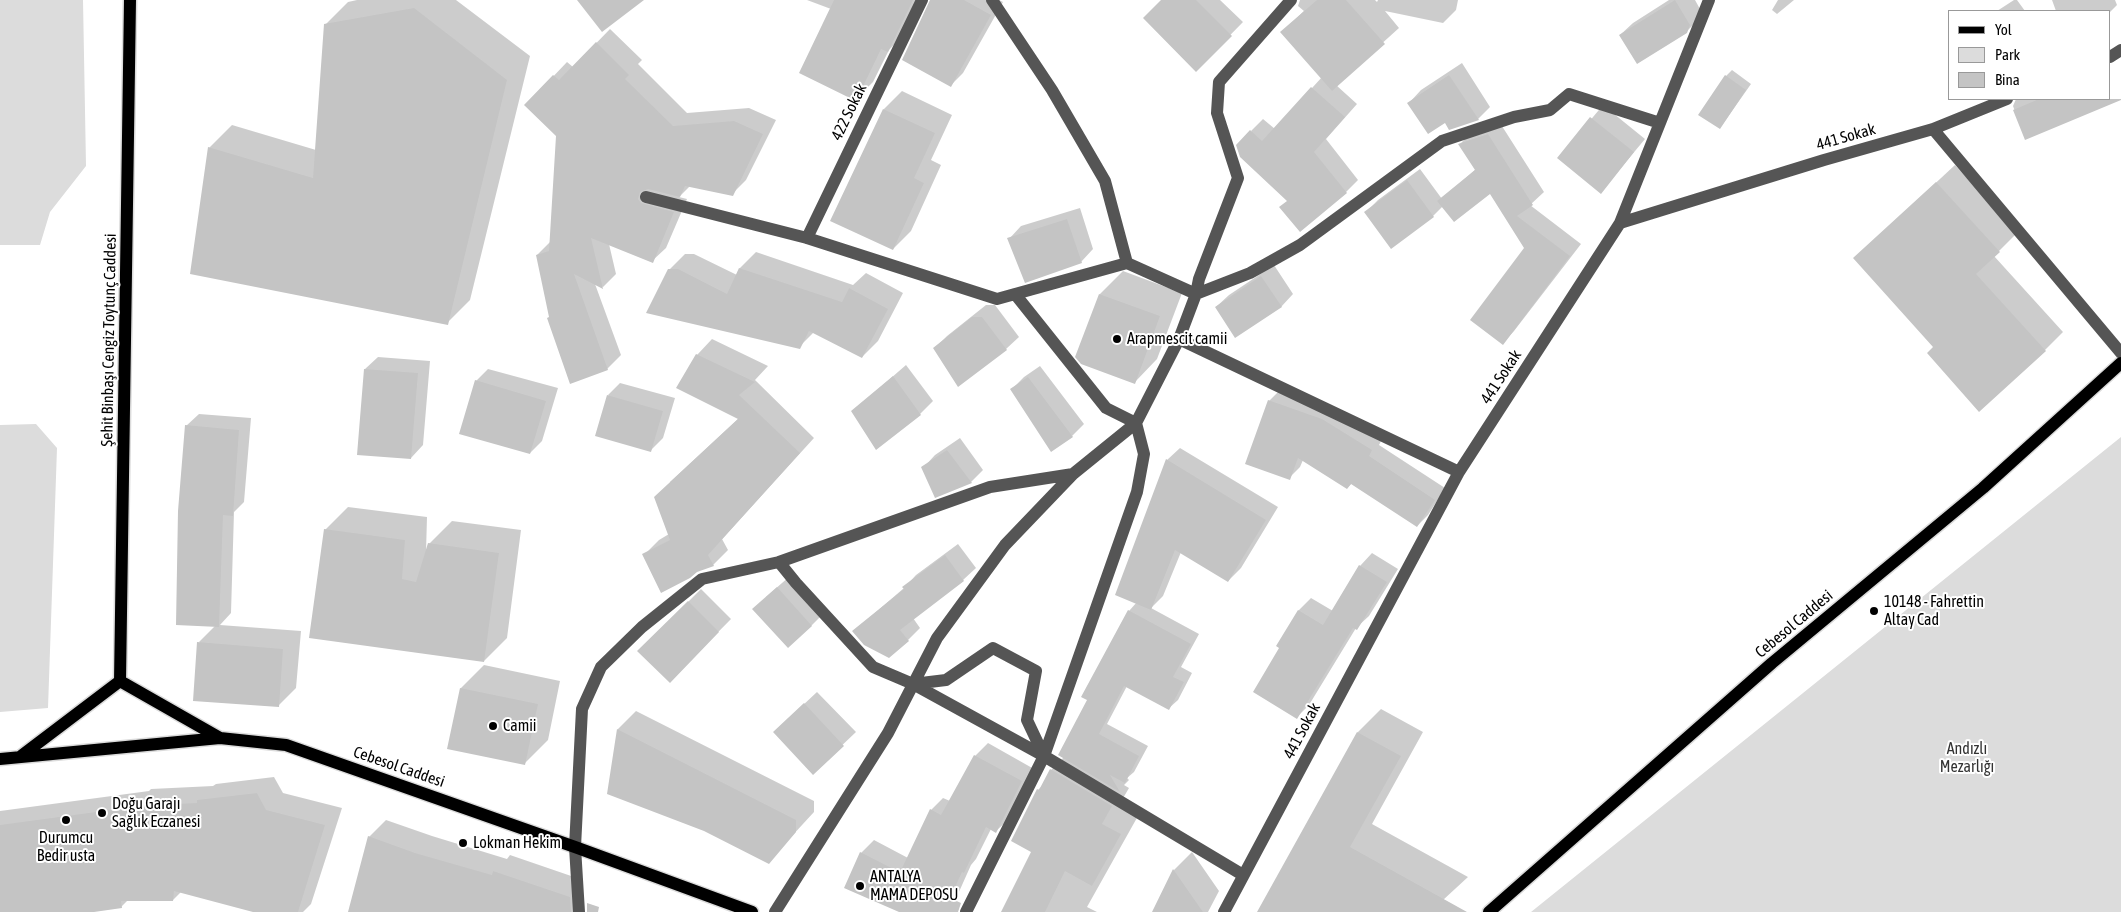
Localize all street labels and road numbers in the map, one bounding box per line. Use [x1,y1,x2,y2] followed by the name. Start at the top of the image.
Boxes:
[827,81,871,143] street label: 422 Sokak
[1814,119,1878,155] street label: 441 Sokak
[98,233,120,447] street label: Şehit Binbaşı Cengiz Toytunç Caddesi
[1476,346,1526,408] street label: 441 Sokak
[1751,586,1837,662] street label: Cebesol Caddesi
[1279,700,1325,762] street label: 441 Sokak
[351,742,447,792] street label: Cebesol Caddesi

